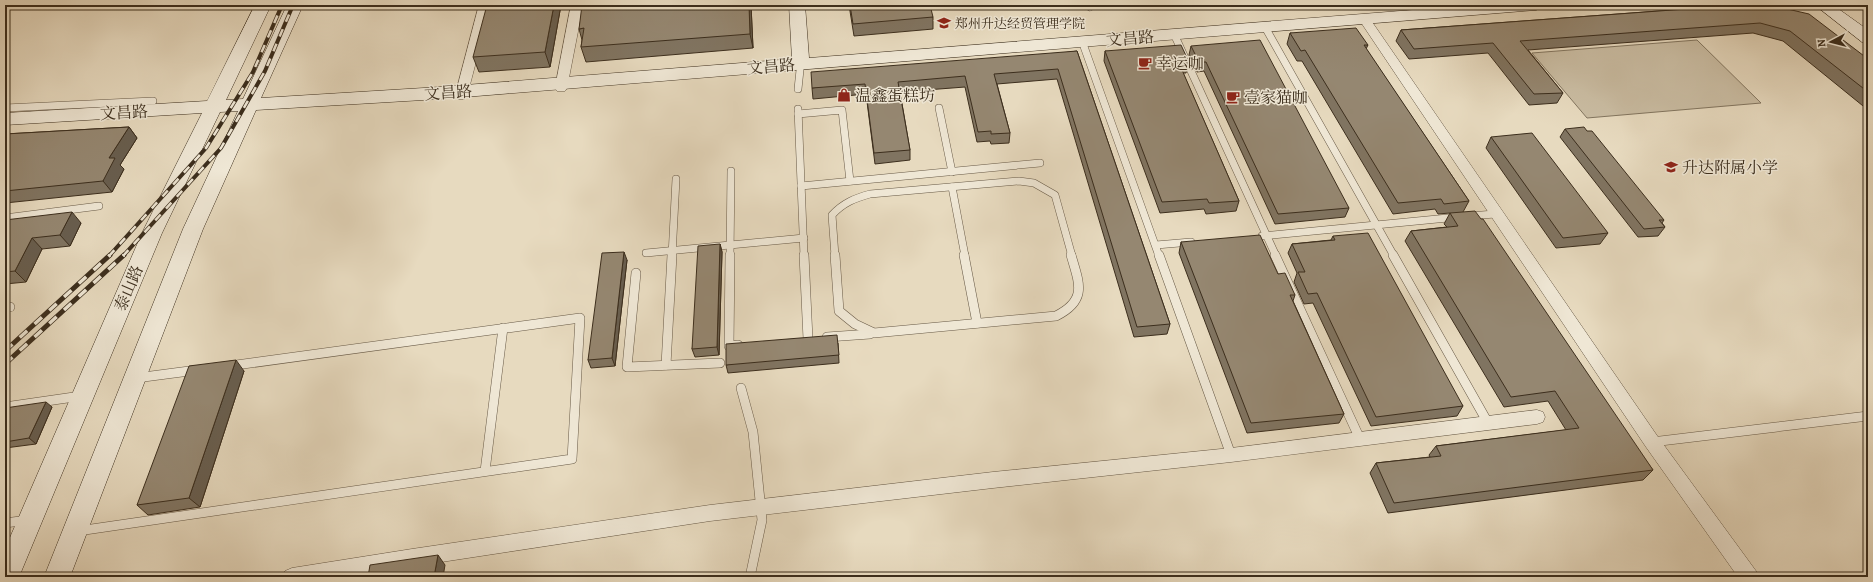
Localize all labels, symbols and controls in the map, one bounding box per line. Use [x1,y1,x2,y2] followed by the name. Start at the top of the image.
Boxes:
[936,15,952,31] school or university icon: 郑州升达经贸管理学院
[955,15,1085,32] place label: 郑州升达经贸管理学院
[1811,22,1851,62] north arrow
[1105,26,1155,52] street label: 文昌路
[1814,38,1830,48] text: N
[1156,53,1204,75] place label: 幸运咖
[746,54,796,80] street label: 文昌路
[1137,55,1153,71] cafe icon: 幸运咖
[423,80,473,106] street label: 文昌路
[855,85,935,107] place label: 温鑫蛋糕坊
[836,87,852,103] shop icon: 温鑫蛋糕坊
[1244,87,1308,109] place label: 壹家猫咖
[1225,89,1241,105] cafe icon: 壹家猫咖
[100,101,149,125] street label: 文昌路
[1682,157,1778,179] place label: 升达附属小学
[1663,159,1679,175] school or university icon: 升达附属小学
[109,262,148,315] street label: 泰山路

